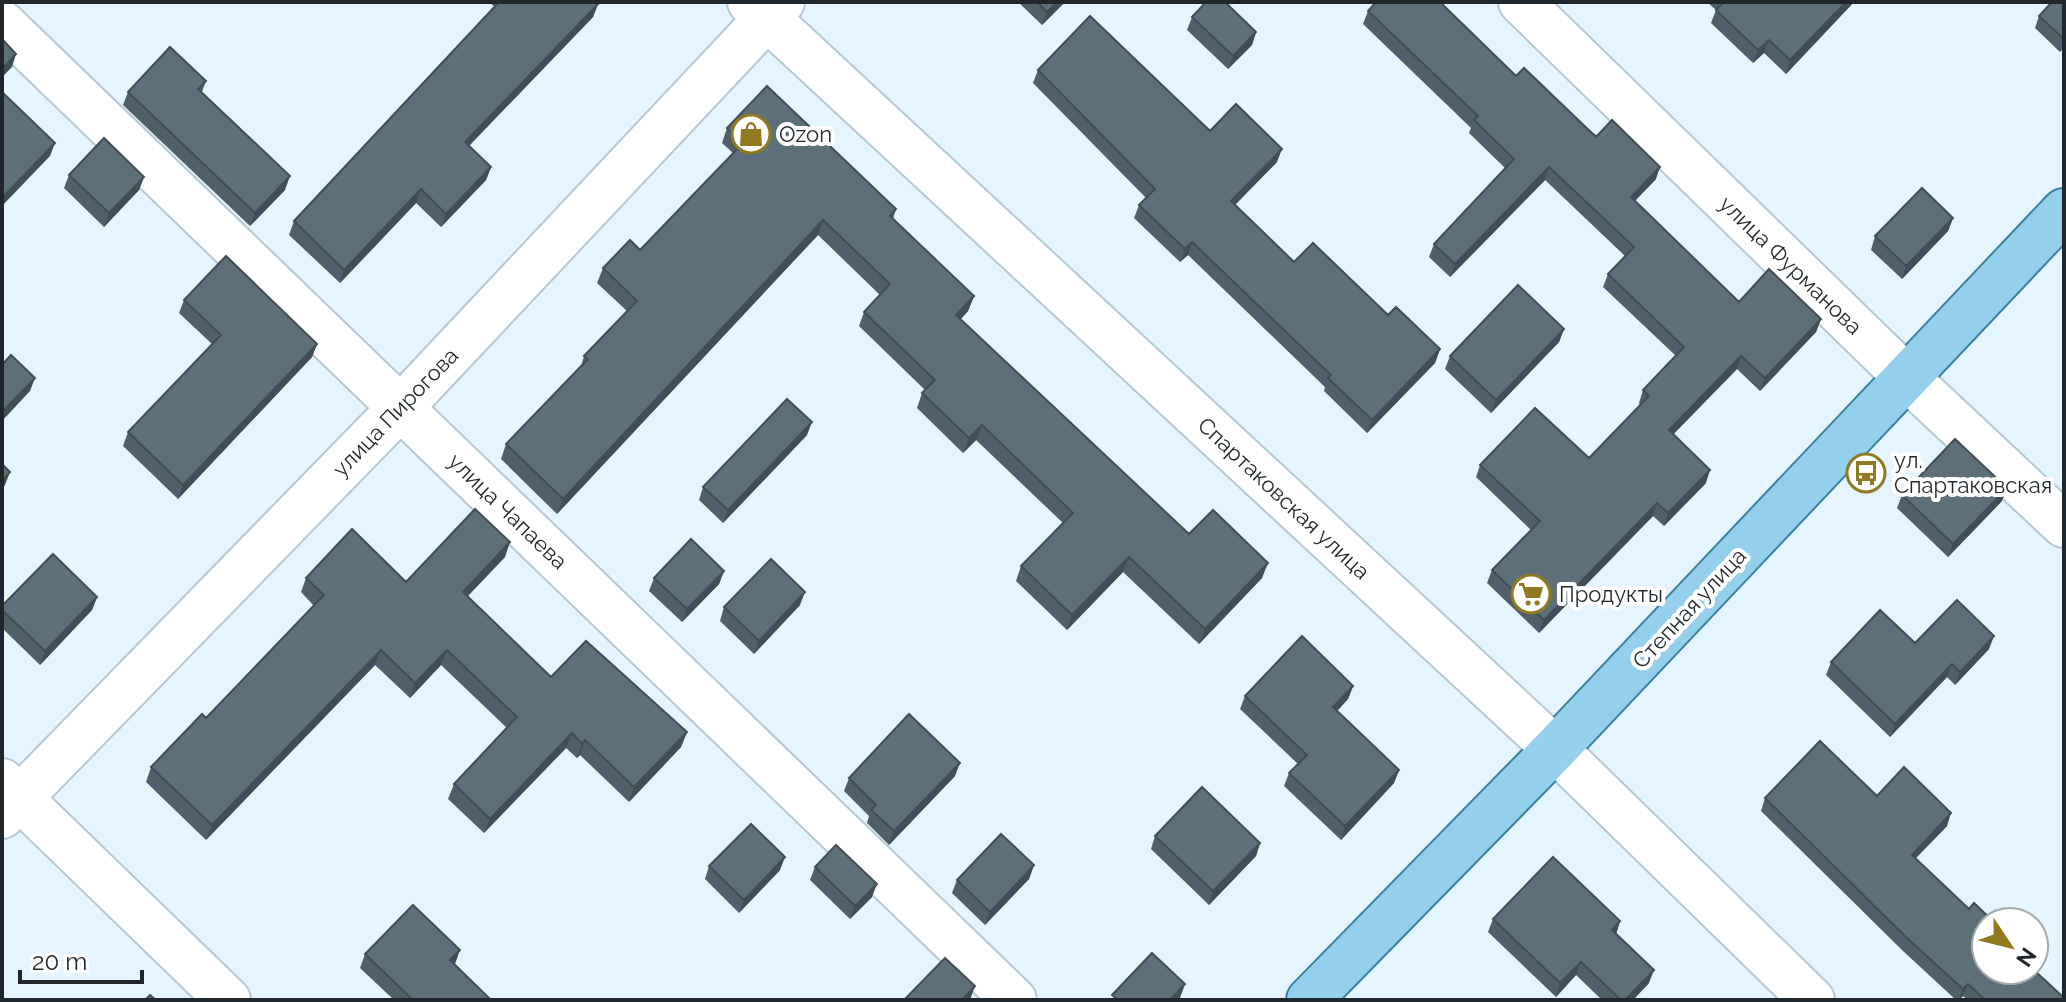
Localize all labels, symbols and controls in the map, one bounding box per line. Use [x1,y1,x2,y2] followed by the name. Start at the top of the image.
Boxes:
[730,113,772,155] shop icon: Ozon
[779,121,832,147] place label: Ozon
[1714,190,1868,340] street label: улица Фурманова
[327,342,463,482] street label: улица Пирогова
[1193,412,1375,584] street label: Спартаковская улица
[1894,447,2052,498] place label: ул. Спартаковская
[443,448,573,574] street label: улица Чапаева
[1845,452,1887,494] bus stop icon: ул. Спартаковская
[1627,543,1751,673] street label: Степная улица
[1510,573,1552,615] supermarket icon: Продукты
[1559,581,1663,607] place label: Продукты
[1970,906,2050,986] north arrow
[20,934,142,984] scale bar
[2011,943,2042,972] text: N
[32,947,87,976] text: 20 m

